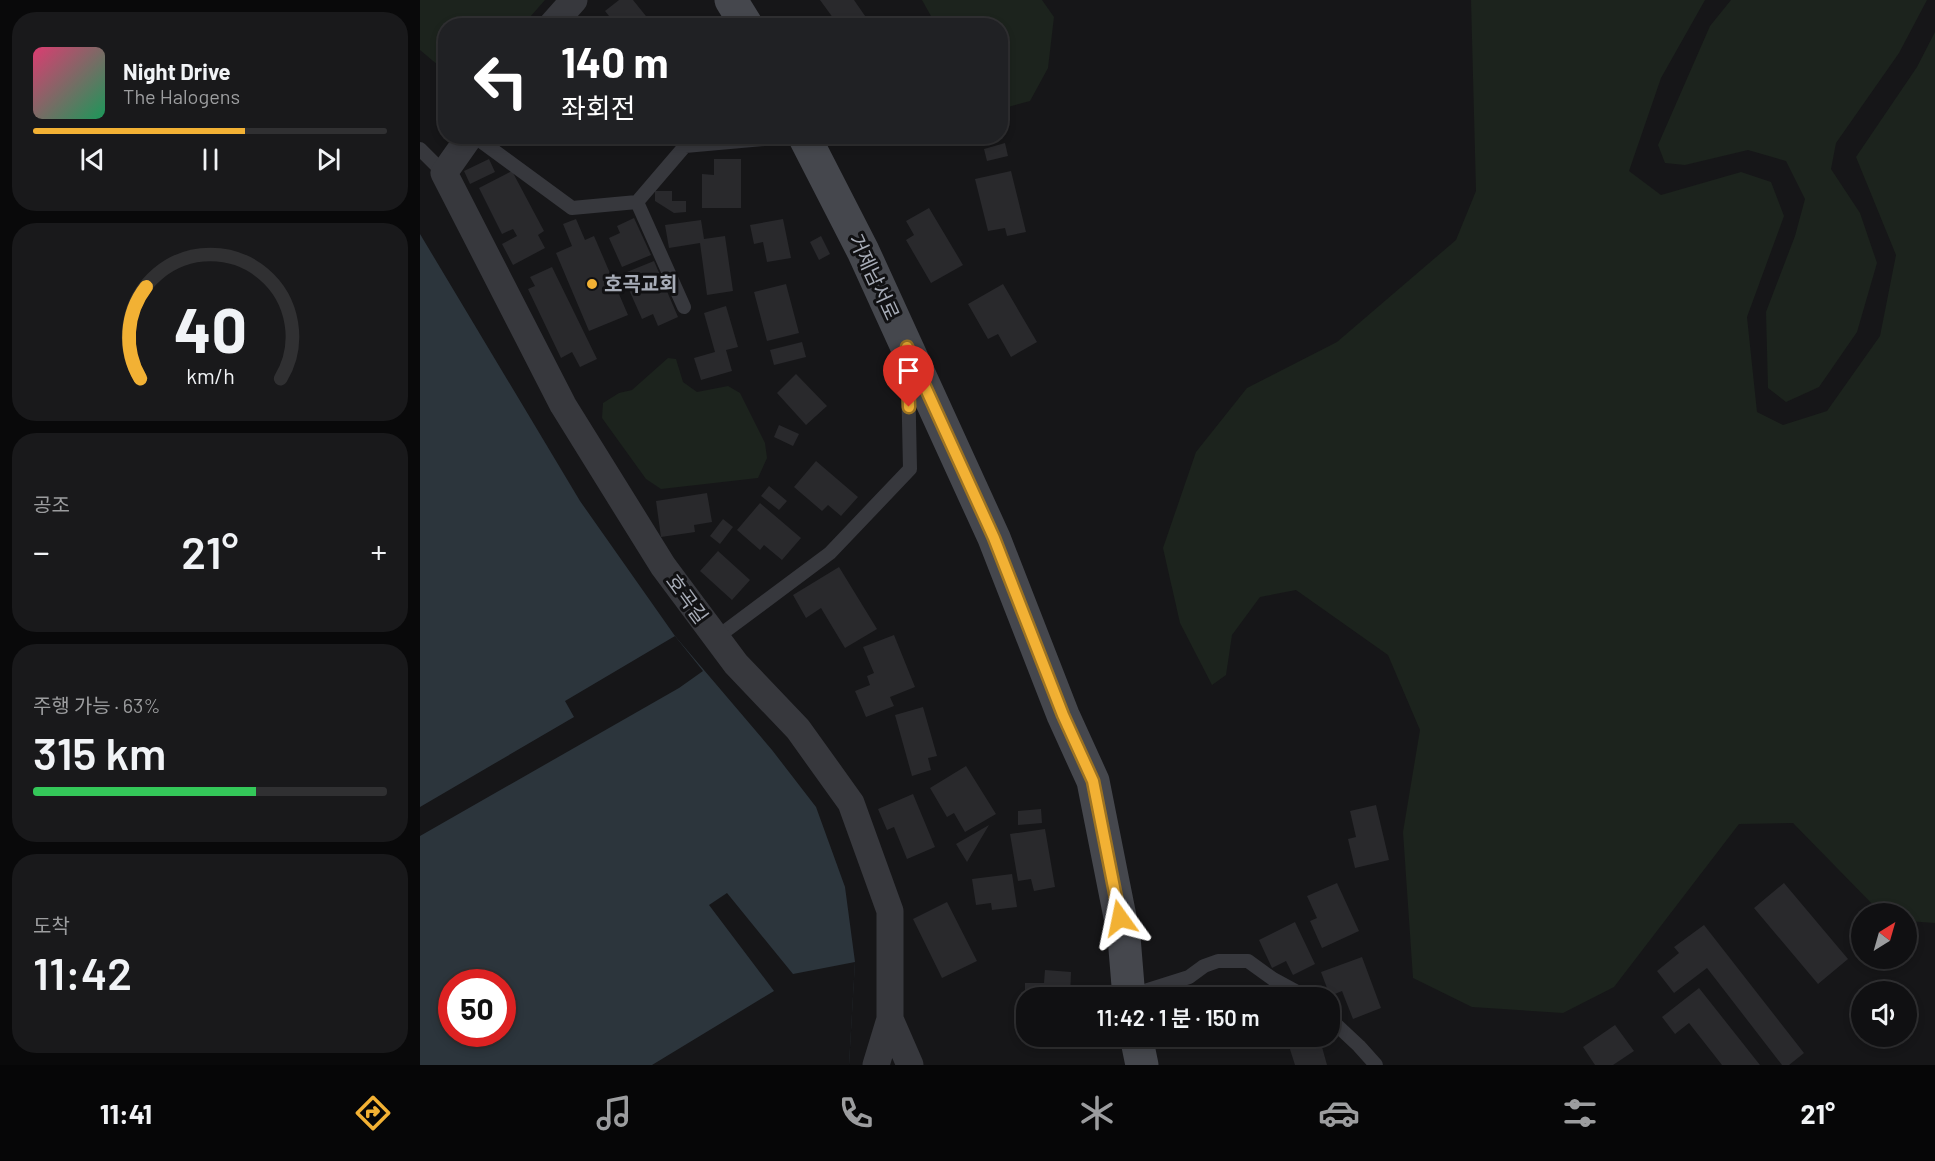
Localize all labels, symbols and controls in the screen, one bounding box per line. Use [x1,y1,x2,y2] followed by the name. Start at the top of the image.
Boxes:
[561,36,669,86] text: 140 m
[462,42,540,120] icon: left
[123,58,231,84] text: Night Drive
[123,84,240,108] text: The Halogens
[561,91,636,123] text: 좌회전
[76,143,109,176] icon: previous
[194,143,227,176] icon: pause
[312,143,345,176] icon: next
[845,230,905,323] street label: 거제남서로
[604,271,678,295] place label: 호곡교회
[585,277,599,291] marker: 호곡교회
[173,291,247,365] text: 40
[883,345,934,407] pin
[892,354,925,387] icon: arrive
[186,363,234,388] text: km/h
[33,492,70,516] text: 공조
[181,524,239,578] text: 21°
[33,531,50,571] text: −
[370,531,387,571] text: +
[662,569,714,628] street label: 호곡길
[33,693,160,717] text: 주행 가능 · 63%
[33,725,166,779] text: 315 km
[1088,886,1152,950] position arrow
[1851,903,1917,969] north arrow
[1851,903,1917,1047] map controls
[33,913,70,937] text: 도착
[33,945,132,999] text: 11:42
[438,969,516,1047] speed limit sign: 50
[1851,981,1917,1047] button: sound
[1097,1004,1259,1030] text: 11:42 · 1 분 · 150 m
[352,1092,394,1134] icon: directions
[593,1092,635,1134] icon: music
[835,1092,877,1134] icon: phone
[1076,1092,1118,1134] icon: climate
[1318,1092,1360,1134] icon: car
[1559,1092,1601,1134] icon: filters
[100,1097,152,1129] text: 11:41
[1801,1097,1835,1129] text: 21°

